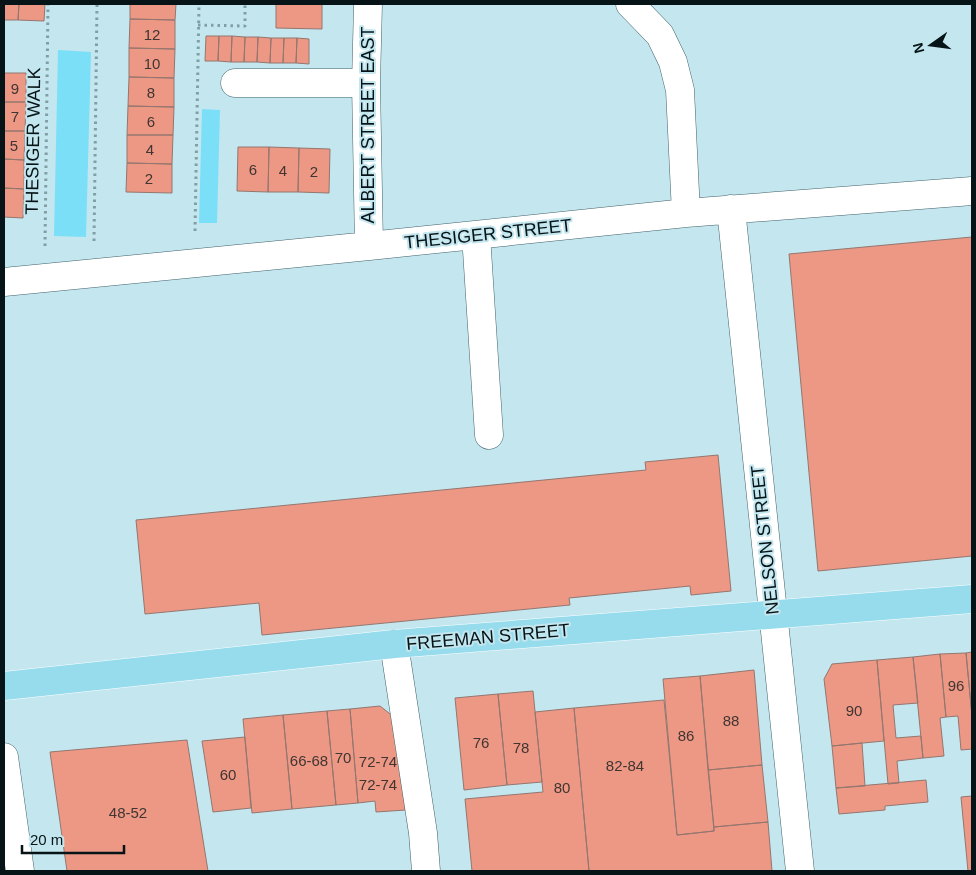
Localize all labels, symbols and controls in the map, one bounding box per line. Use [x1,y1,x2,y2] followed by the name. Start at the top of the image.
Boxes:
[906,20,956,70] north arrow
[144,26,160,43] house number: 12
[358,26,378,224] street label: ALBERT STREET EAST
[909,41,927,55] text: N
[144,55,160,72] house number: 10
[22,67,44,215] street label: THESIGER WALK
[11,80,19,97] house number: 9
[147,84,155,101] house number: 8
[11,108,19,125] house number: 7
[147,113,155,130] house number: 6
[10,137,18,154] house number: 5
[146,141,154,158] house number: 4
[249,161,257,178] house number: 6
[279,162,287,179] house number: 4
[310,163,318,180] house number: 2
[145,170,153,187] house number: 2
[403,215,573,253] street label: THESIGER STREET
[747,464,783,616] street label: NELSON STREET
[405,620,571,654] street label: FREEMAN STREET
[948,677,964,694] house number: 96
[846,702,862,719] house number: 90
[723,712,739,729] house number: 88
[678,727,694,744] house number: 86
[473,734,489,751] house number: 76
[513,739,529,756] house number: 78
[335,749,351,766] house number: 70
[290,752,328,769] house number: 66-68
[359,753,397,770] house number: 72-74
[606,757,644,774] house number: 82-84
[220,766,236,783] house number: 60
[359,776,397,793] house number: 72-74
[554,779,570,796] house number: 80
[109,804,147,821] house number: 48-52
[22,822,125,854] scale bar
[30,831,63,848] text: 20 m

